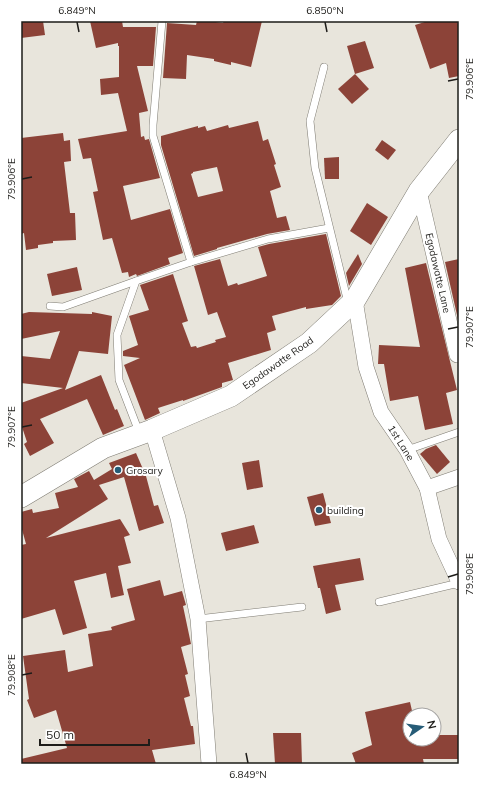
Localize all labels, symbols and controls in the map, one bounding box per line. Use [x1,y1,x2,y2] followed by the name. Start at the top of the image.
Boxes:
[58,4,96,17] text: 6.849°N
[306,4,344,17] text: 6.850°N
[463,58,476,100] text: 79.906°E
[5,158,18,200] text: 79.906°E
[422,232,454,314] street label: Egodawatte Lane
[463,306,476,348] text: 79.907°E
[240,334,316,392] street label: Egodawatte Road
[5,406,18,448] text: 79.907°E
[385,423,417,463] street label: 1st Lane
[126,464,163,477] place label: Grosary
[113,465,123,475] marker: Grosary
[327,504,364,517] place label: building
[314,505,324,515] marker: building
[463,553,476,595] text: 79.908°E
[5,654,18,696] text: 79.908°E
[402,707,442,747] north arrow
[424,719,439,730] text: N
[40,721,149,747] scale bar
[46,727,74,742] text: 50 m
[229,768,267,781] text: 6.849°N

